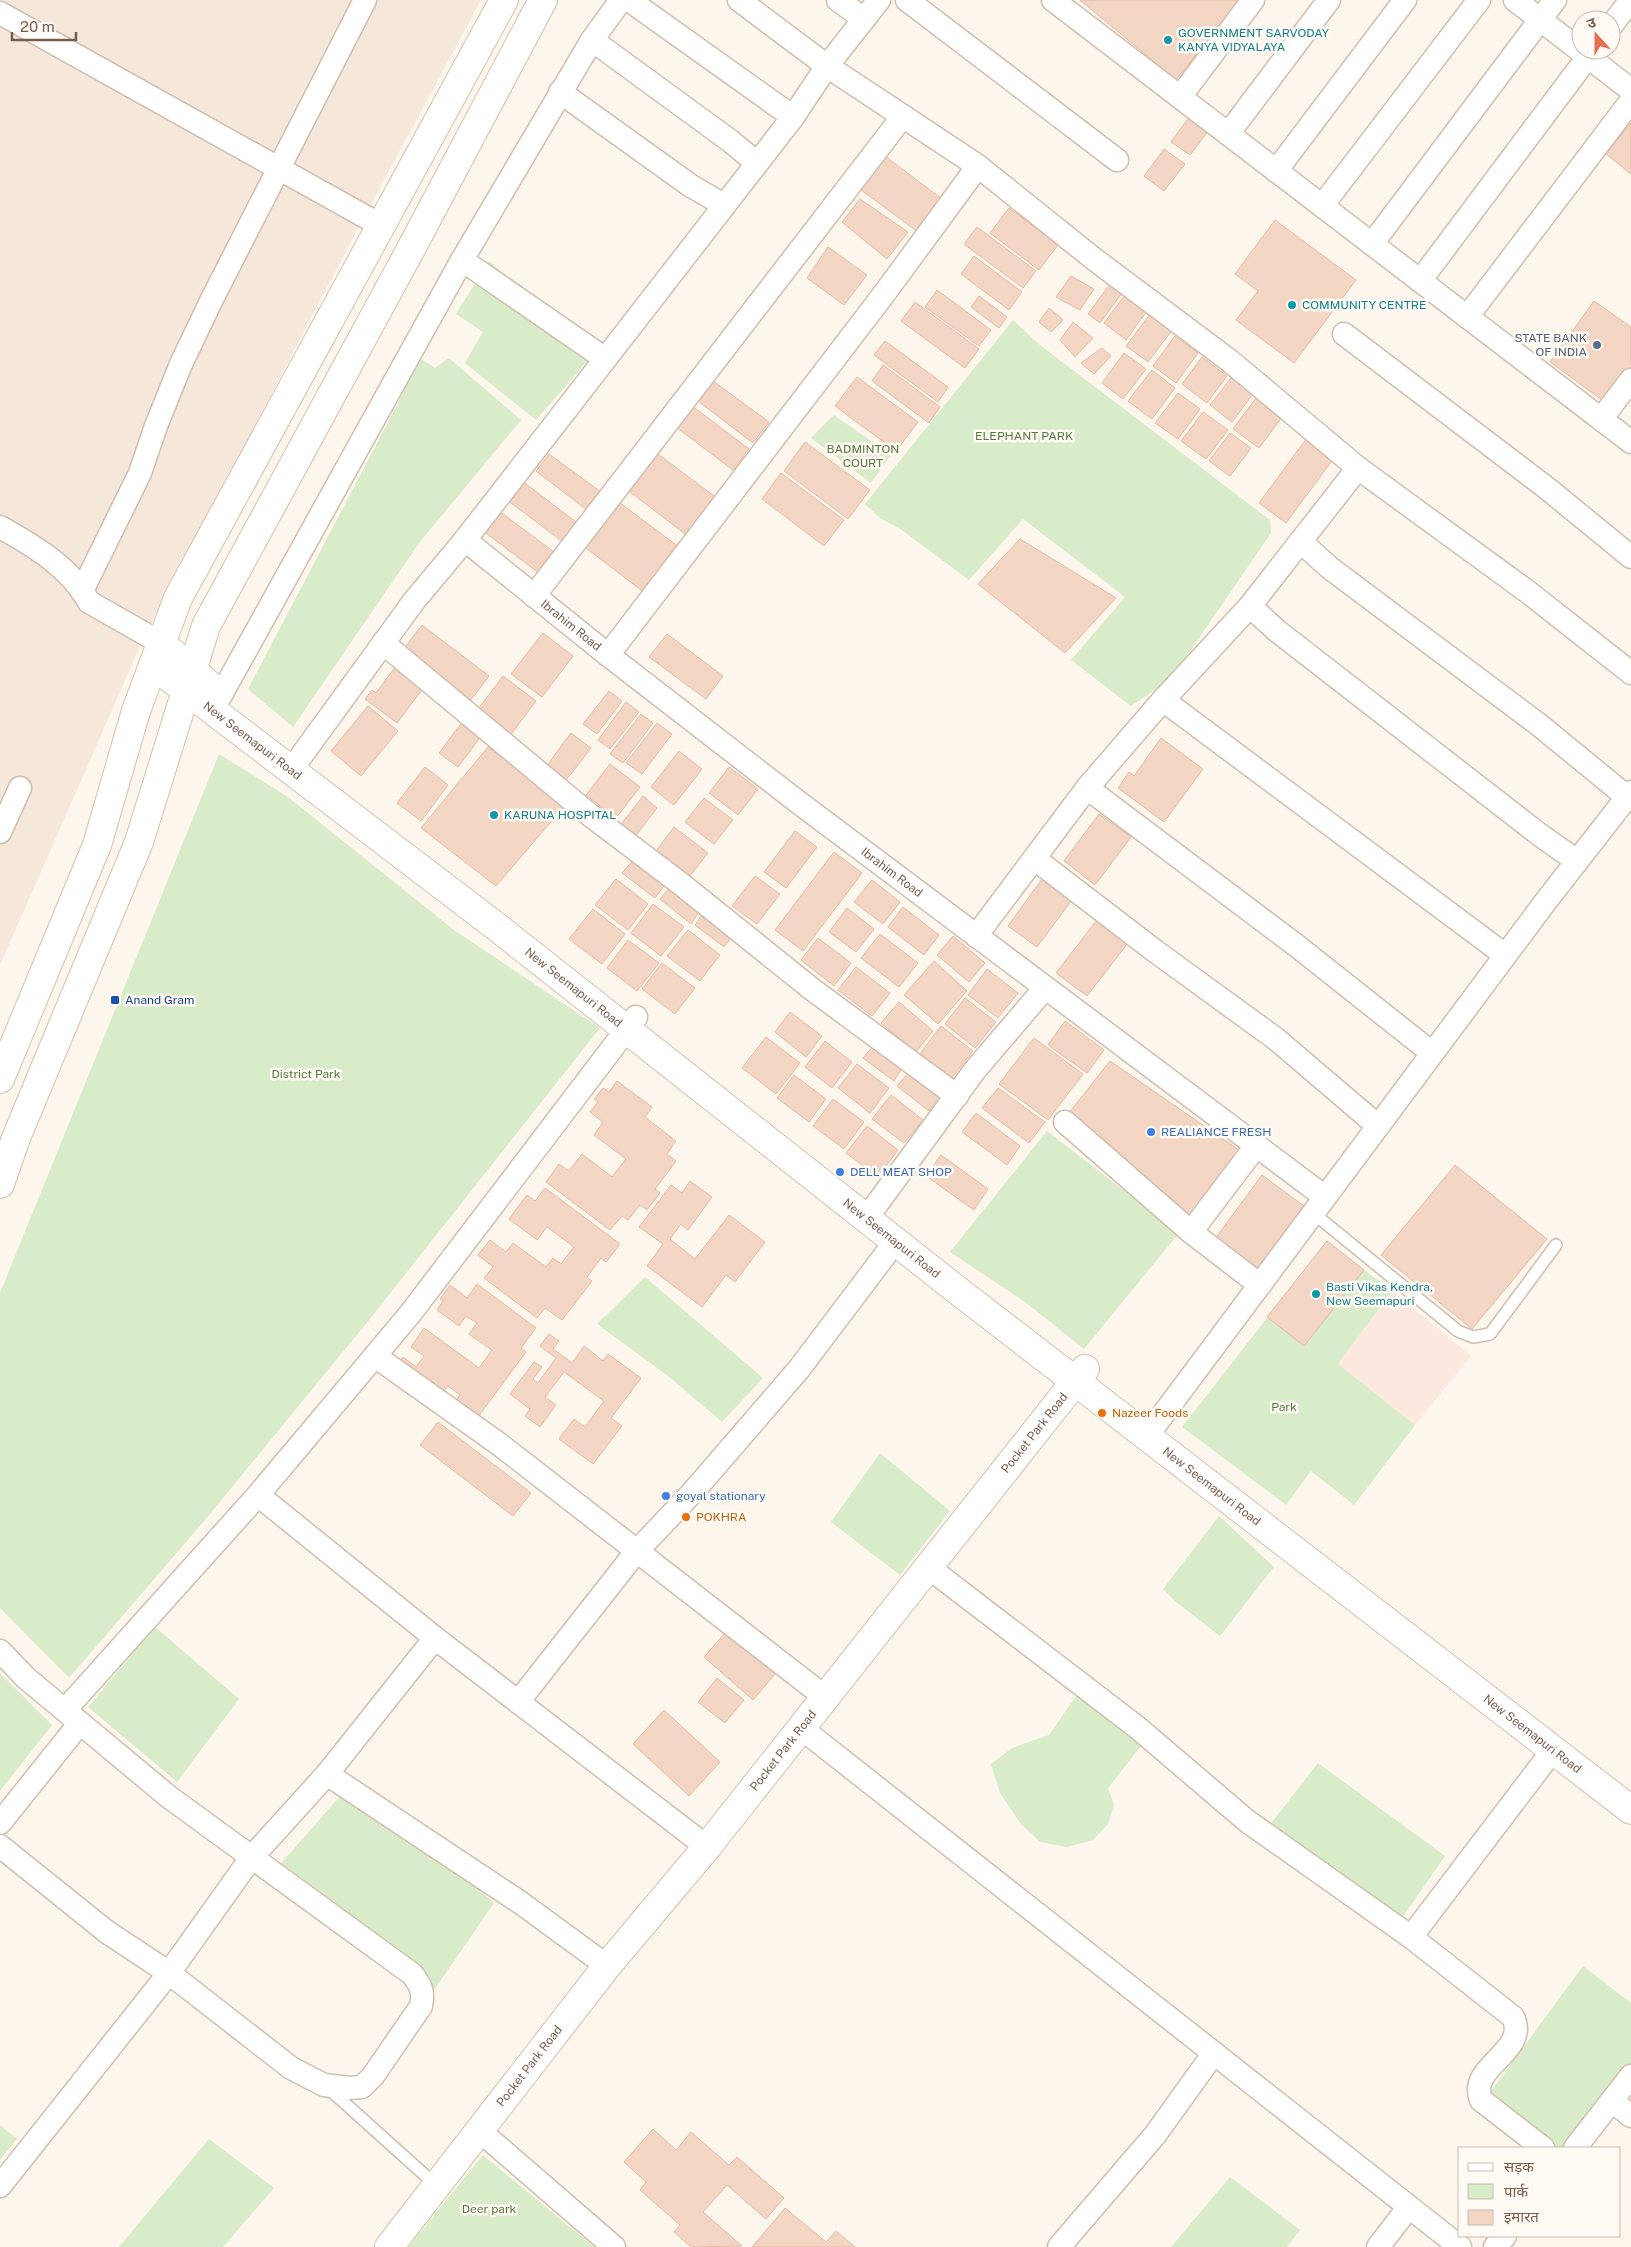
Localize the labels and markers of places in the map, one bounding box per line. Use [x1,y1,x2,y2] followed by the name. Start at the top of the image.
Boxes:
[1178,26,1330,54] place label: GOVERNMENT SARVODAY KANYA VIDYALAYA
[1162,34,1174,46] marker: GOVERNMENT SARVODAY KANYA VIDYALAYA
[1302,298,1426,312] place label: COMMUNITY CENTRE
[1286,299,1298,311] marker: COMMUNITY CENTRE
[1514,331,1587,359] place label: STATE BANK OF INDIA
[1591,339,1603,351] marker: STATE BANK OF INDIA
[504,808,616,822] place label: KARUNA HOSPITAL
[488,809,500,821] marker: KARUNA HOSPITAL
[125,993,194,1007] place label: Anand Gram
[109,994,121,1006] marker: Anand Gram
[1161,1125,1271,1139] place label: REALIANCE FRESH
[1145,1126,1157,1138] marker: REALIANCE FRESH
[850,1165,952,1179] place label: DELL MEAT SHOP
[834,1166,846,1178] marker: DELL MEAT SHOP
[1326,1280,1433,1308] place label: Basti Vikas Kendra, New Seemapuri
[1310,1288,1322,1300] marker: Basti Vikas Kendra, New Seemapuri
[1112,1406,1188,1420] place label: Nazeer Foods
[1096,1407,1108,1419] marker: Nazeer Foods
[676,1489,766,1503] place label: goyal stationary
[660,1490,672,1502] marker: goyal stationary
[696,1510,747,1524] place label: POKHRA
[680,1511,692,1523] marker: POKHRA

